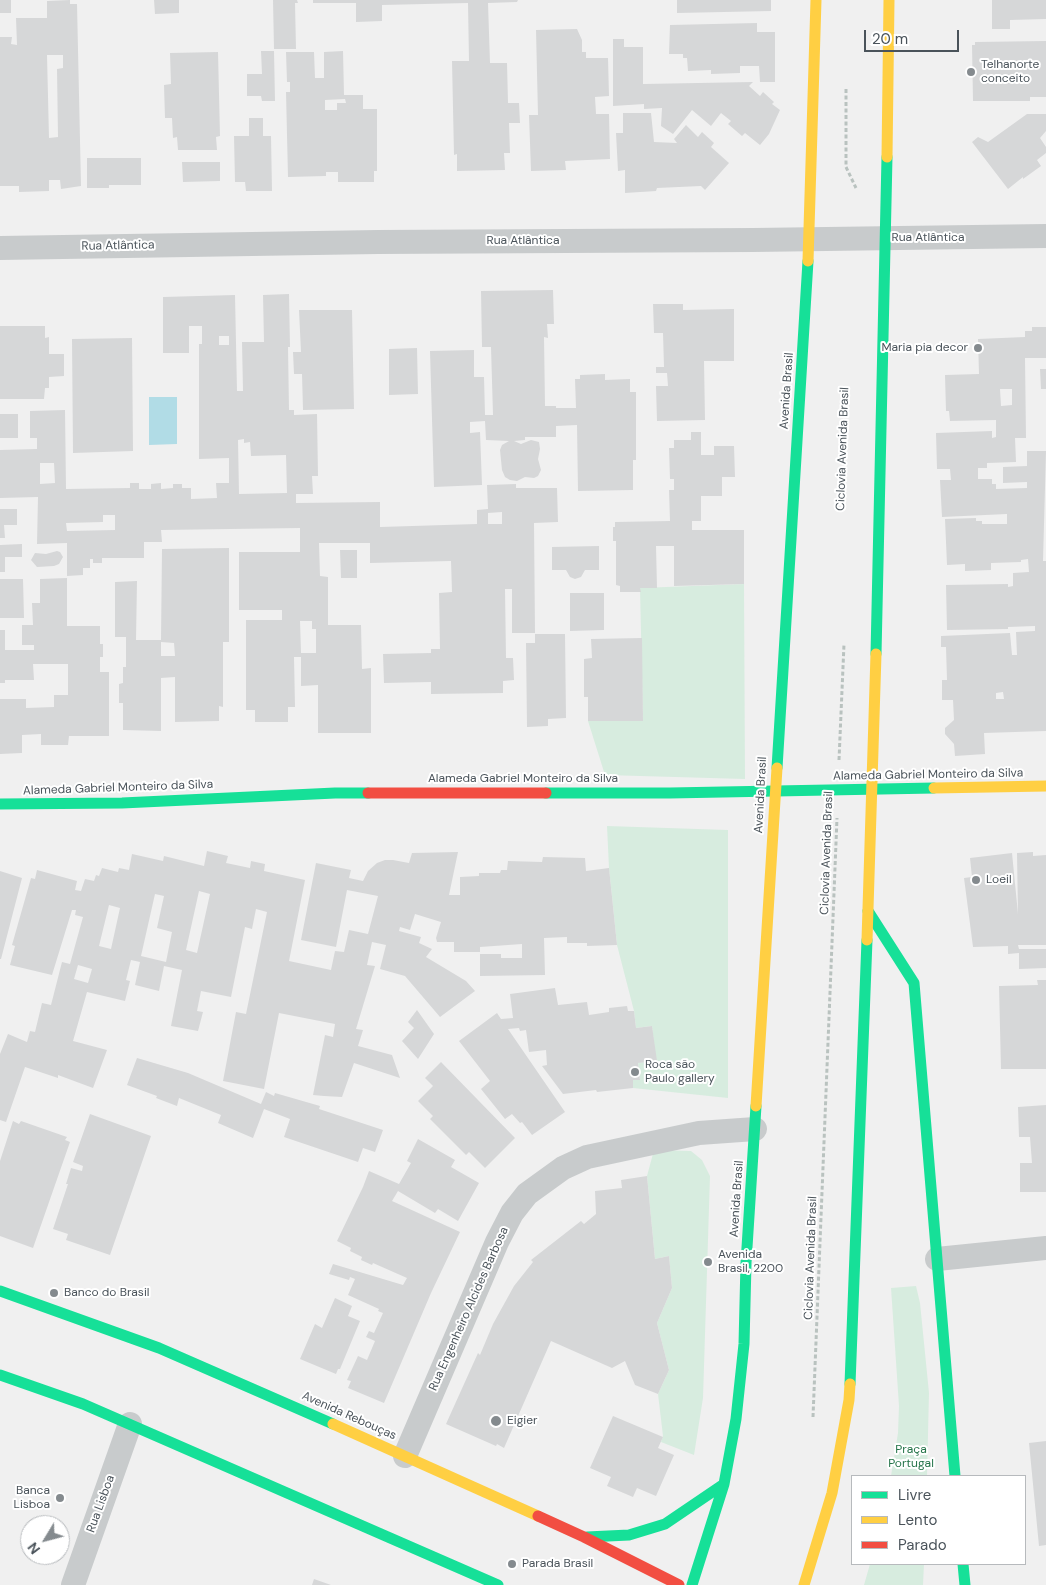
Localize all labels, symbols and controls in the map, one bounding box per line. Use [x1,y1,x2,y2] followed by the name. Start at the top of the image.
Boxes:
[866,20,961,52] scale bar
[872,29,908,49] text: 20 m
[981,58,1039,86] place label: Telhanorte conceito
[965,66,977,78] marker: Telhanorte conceito
[892,231,964,245] street label: Rua Atlântica
[487,234,559,248] street label: Rua Atlântica
[81,238,155,254] street label: Rua Atlântica
[881,341,968,355] place label: Maria pia decor
[972,342,984,354] marker: Maria pia decor
[777,352,797,430] street label: Avenida Brasil
[834,387,852,511] street label: Ciclovia Avenida Brasil
[752,756,770,834] street label: Avenida Brasil
[833,766,1023,784] street label: Alameda Gabriel Monteiro da Silva
[428,772,618,786] street label: Alameda Gabriel Monteiro da Silva
[23,777,213,799] street label: Alameda Gabriel Monteiro da Silva
[818,791,836,915] street label: Ciclovia Avenida Brasil
[986,873,1012,887] place label: Loeil
[970,874,982,886] marker: Loeil
[645,1058,715,1086] place label: Roca são Paulo gallery
[629,1066,641,1078] marker: Roca são Paulo gallery
[727,1160,747,1238] street label: Avenida Brasil
[802,1196,820,1320] street label: Ciclovia Avenida Brasil
[426,1225,512,1393] street label: Rua Engenheiro Alcides Barbosa
[718,1248,783,1276] place label: Avenida Brasil, 2200
[702,1256,714,1268] marker: Avenida Brasil, 2200
[64,1286,149,1300] place label: Banco do Brasil
[48,1287,60,1299] marker: Banco do Brasil
[300,1389,398,1443] street label: Avenida Rebouças
[489,1414,503,1428] marker: Eigier
[507,1414,537,1428] place label: Eigier
[888,1443,934,1471] park label: Praça Portugal
[84,1473,118,1535] street label: Rua Lisboa
[851,1475,1026,1565] legend
[14,1484,50,1512] place label: Banca Lisboa
[898,1485,931,1505] text: Livre
[54,1492,66,1504] marker: Banca Lisboa
[898,1510,937,1530] text: Lento
[20,1515,70,1565] north arrow
[898,1535,947,1555] text: Parado
[24,1539,44,1558] text: N
[522,1557,593,1571] place label: Parada Brasil
[506,1558,518,1570] marker: Parada Brasil

